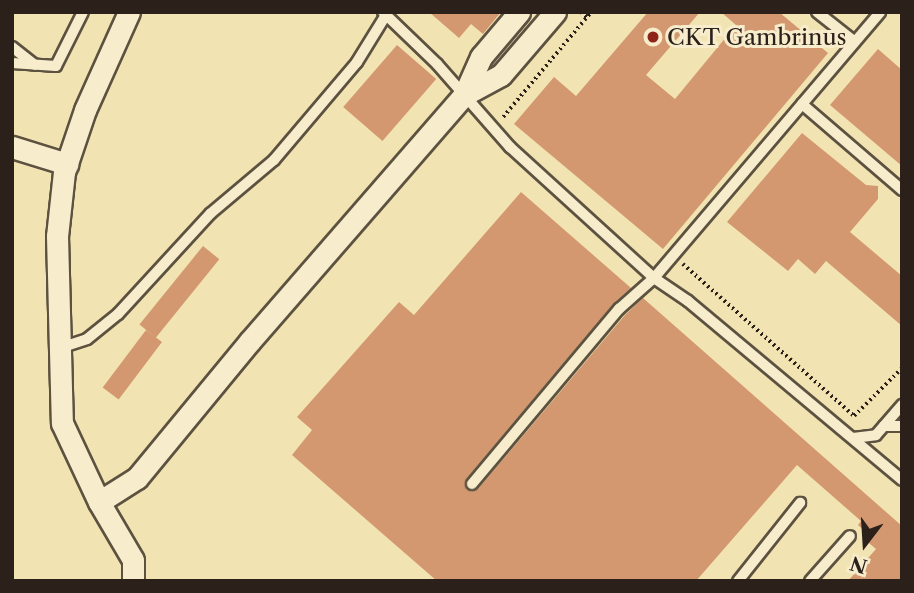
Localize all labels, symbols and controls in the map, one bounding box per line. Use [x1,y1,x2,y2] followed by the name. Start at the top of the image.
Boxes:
[667,23,847,51] place label: CKT Gambrinus
[645,29,661,45] marker: CKT Gambrinus
[830,509,900,579] north arrow
[847,551,870,578] text: N

